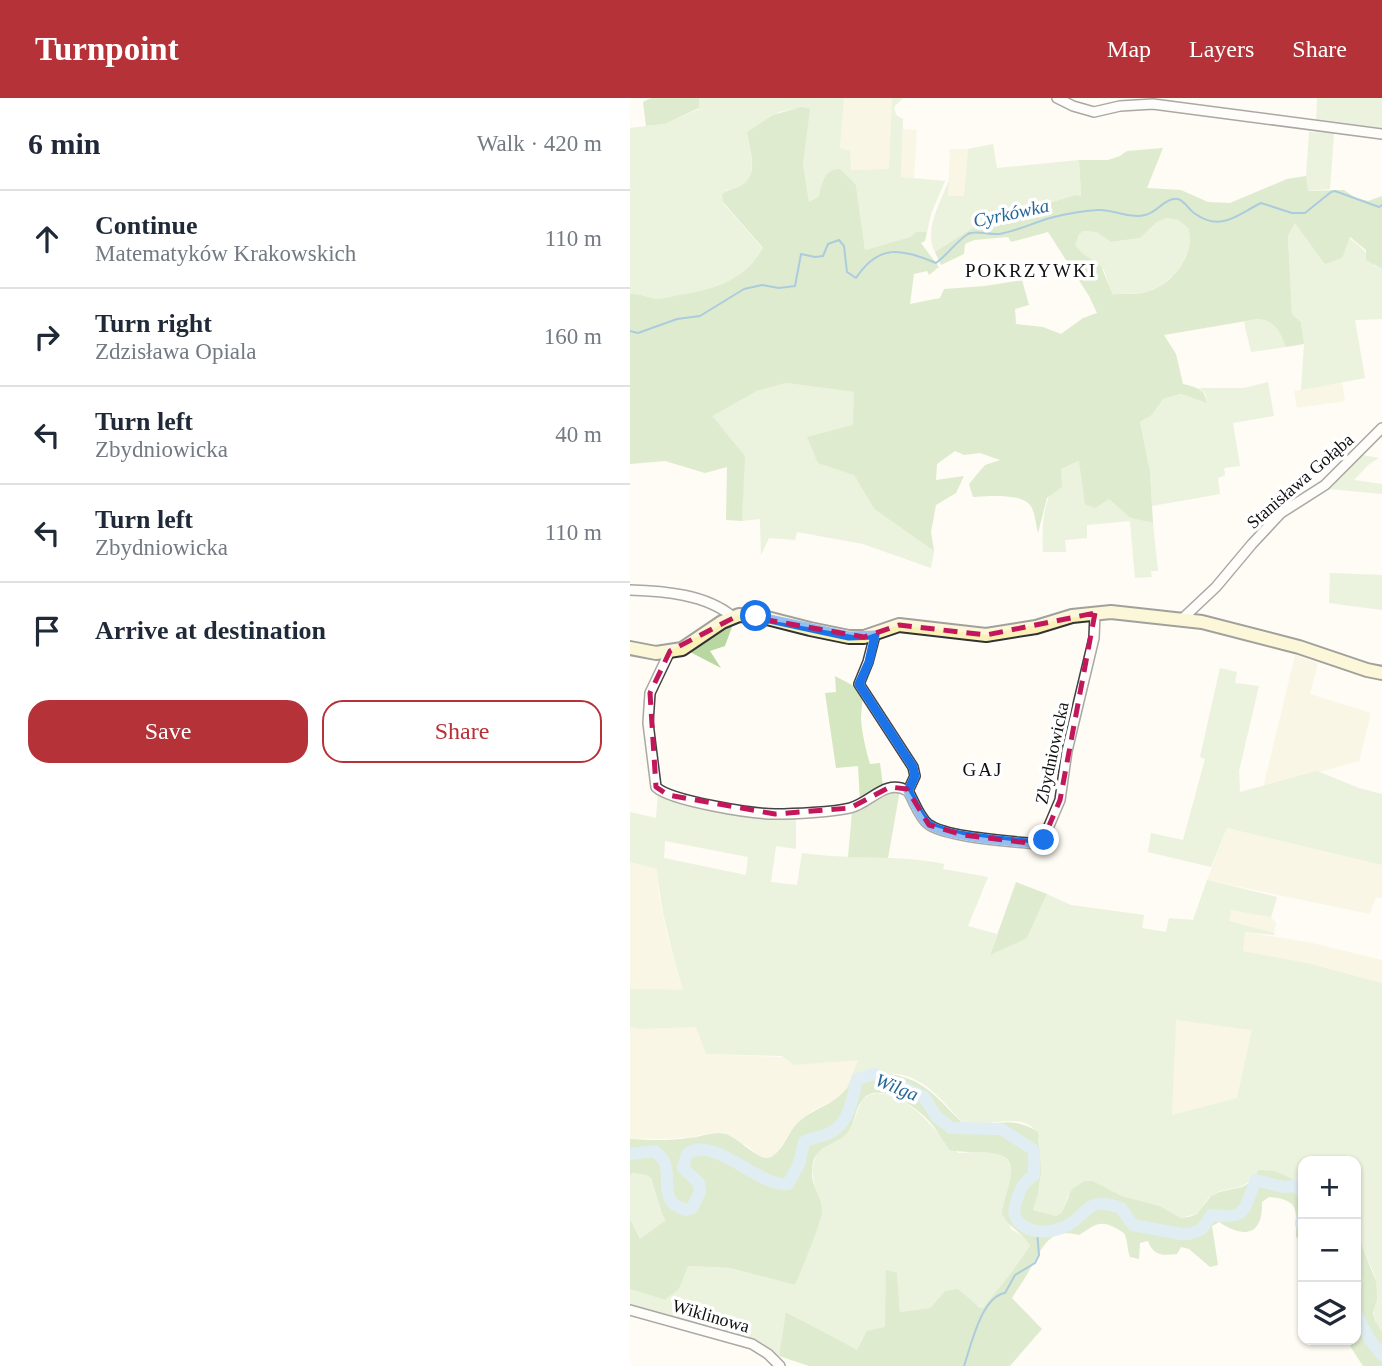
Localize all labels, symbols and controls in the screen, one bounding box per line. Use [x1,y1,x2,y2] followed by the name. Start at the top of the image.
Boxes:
[35,31,179,67] text: Turnpoint
[1107,36,1151,62] text: Map
[1189,36,1254,62] text: Layers
[1292,36,1347,62] text: Share
[28,127,101,160] text: 6 min
[477,131,602,156] text: Walk · 420 m
[971,195,1051,231] water label: Cyrkówka
[95,211,198,240] text: Continue
[28,220,66,258] icon: ahead
[545,226,602,251] text: 110 m
[95,241,356,266] text: Matematyków Krakowskich
[965,260,1097,281] district label: POKRZYWKI
[95,309,212,338] text: Turn right
[28,318,66,356] icon: right
[544,324,602,349] text: 160 m
[95,339,257,364] text: Zdzisława Opiala
[95,407,193,436] text: Turn left
[28,416,66,454] icon: left
[555,422,602,447] text: 40 m
[1243,429,1357,533] street label: Stanisława Gołąba
[95,437,228,462] text: Zbydniowicka
[95,505,193,534] text: Turn left
[28,514,66,552] icon: left
[545,520,602,545] text: 110 m
[95,535,228,560] text: Zbydniowicka
[740,600,771,631] route start
[28,612,66,650] icon: arrive
[95,616,326,645] text: Arrive at destination
[28,700,308,763] button: Save
[322,700,602,763] button: Share
[1031,700,1073,806] street label: Zbydniowicka
[963,759,1003,780] district label: GAJ
[1028,824,1059,855] route end
[873,1069,921,1105] water label: Wilga
[1298,1156,1361,1345] map controls
[1298,1156,1361,1219] button: +
[1298,1219,1361,1282] button: −
[1298,1282,1361,1345] button: layers
[670,1295,752,1337] street label: Wiklinowa

